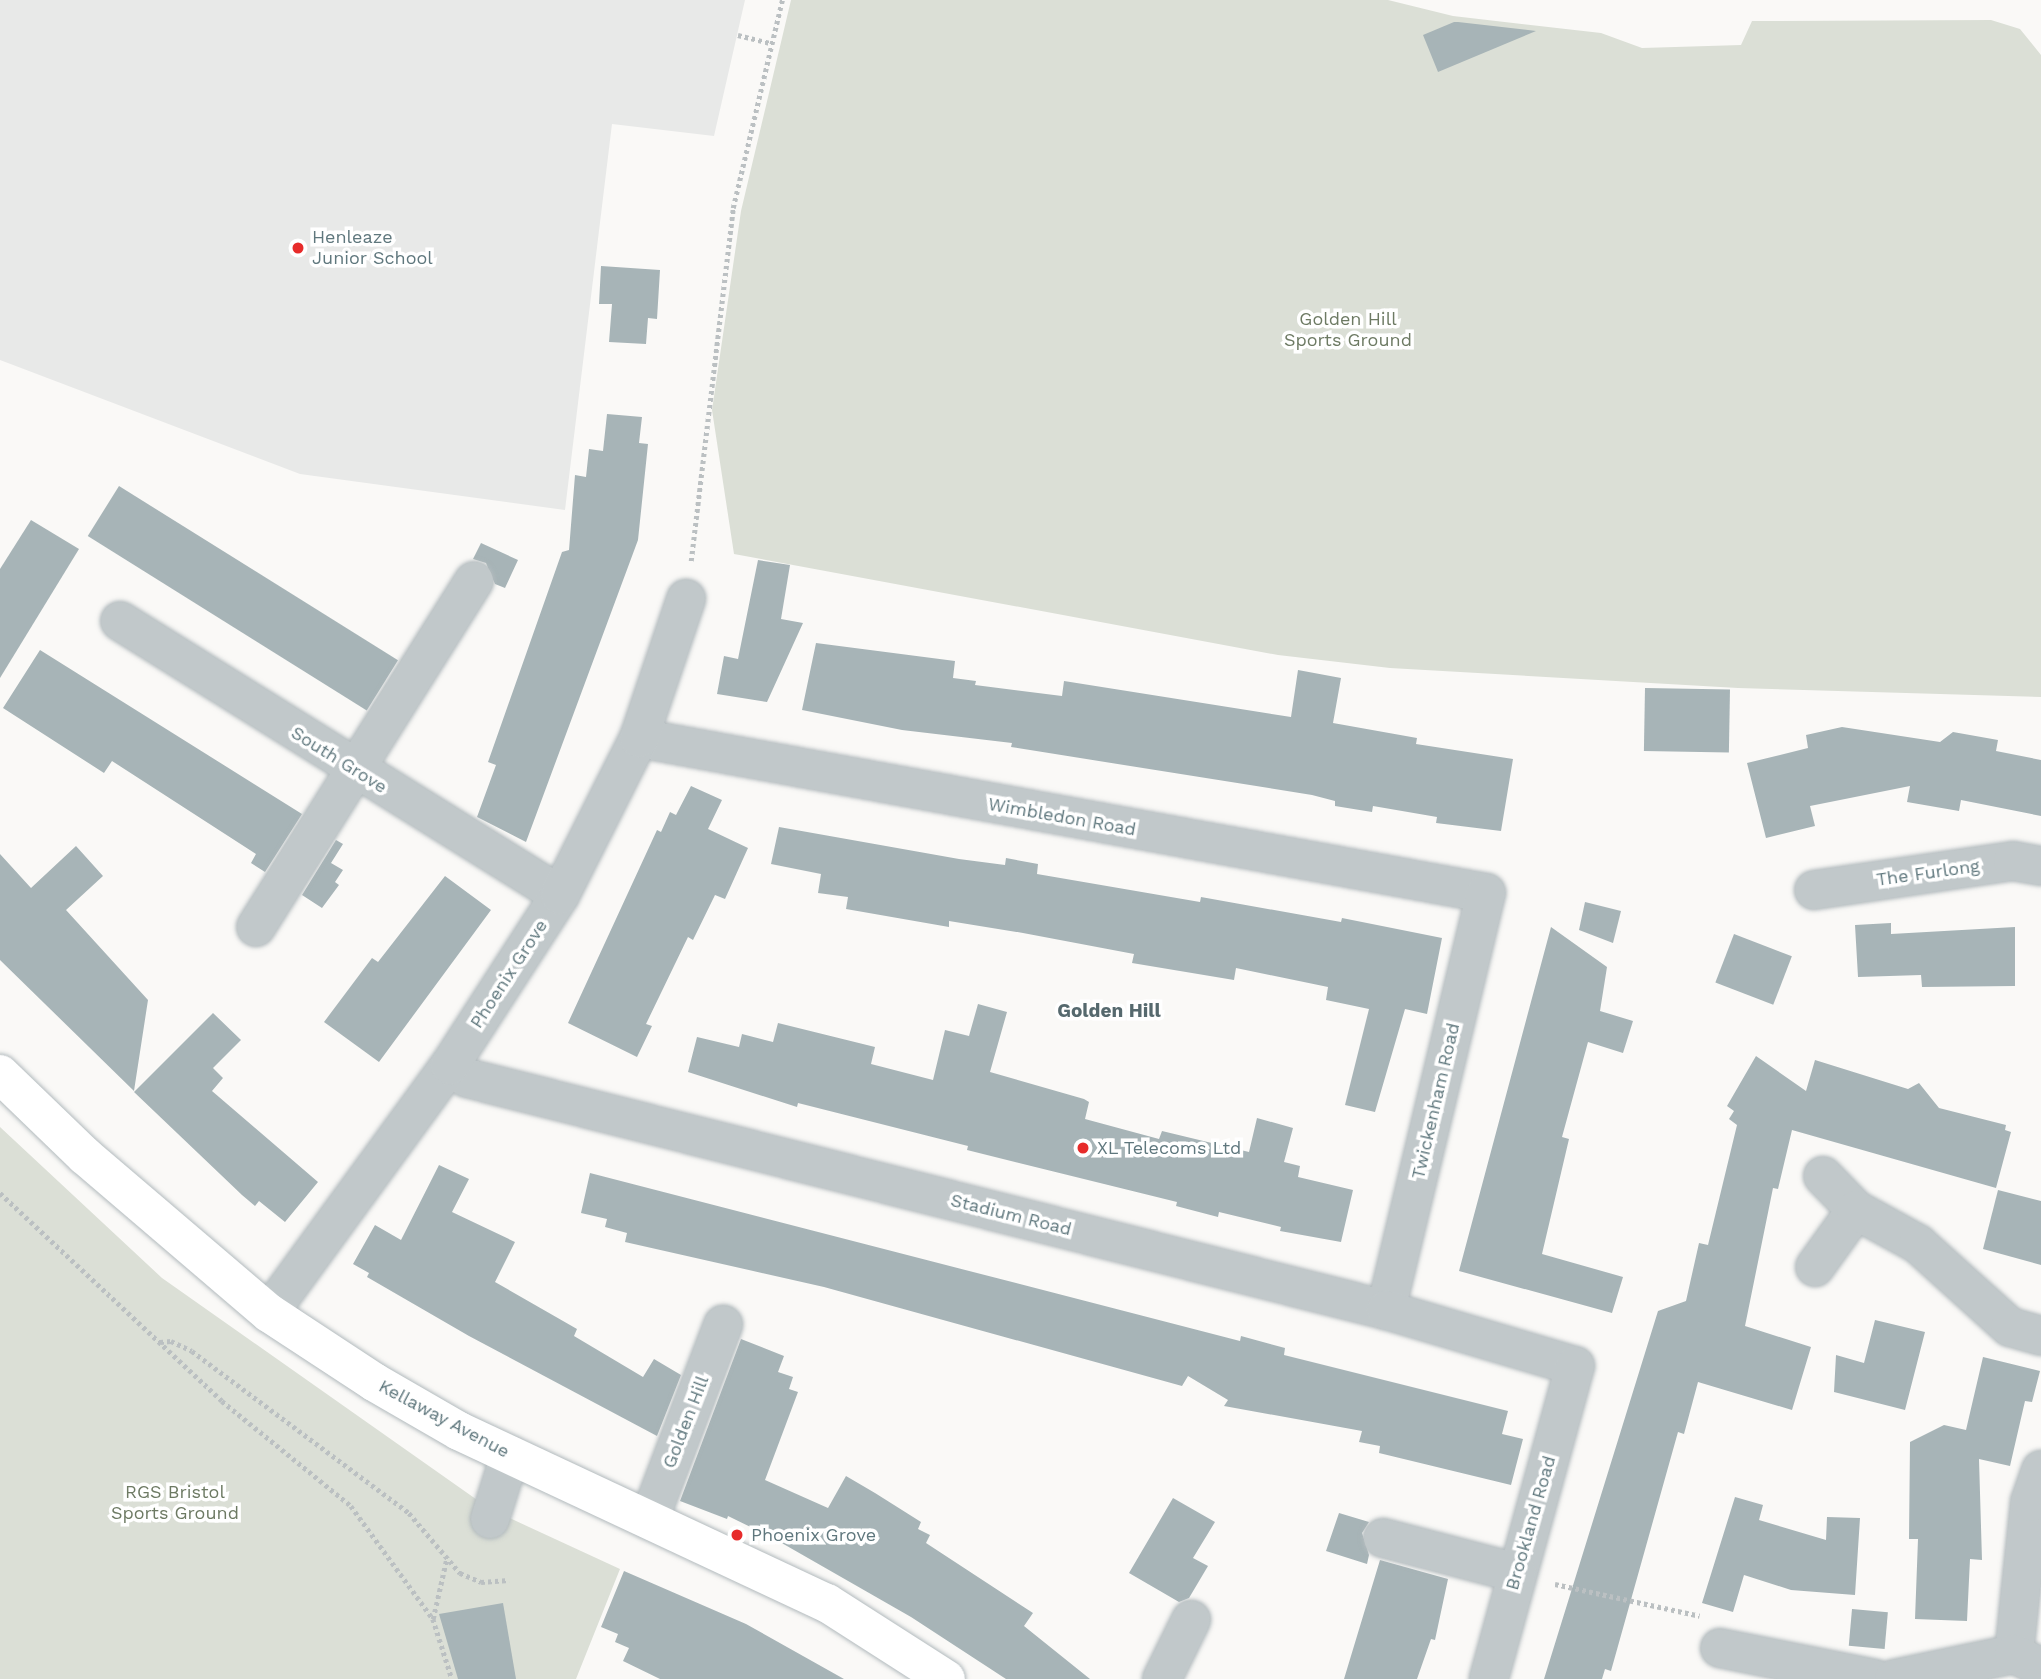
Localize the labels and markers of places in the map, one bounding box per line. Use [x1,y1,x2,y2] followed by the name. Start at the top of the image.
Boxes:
[312,227,433,270] place label: Henleaze Junior School
[290,240,306,256] marker: Henleaze Junior School
[1097,1137,1242,1159] place label: XL Telecoms Ltd
[1075,1140,1091,1156] marker: XL Telecoms Ltd
[751,1524,877,1546] place label: Phoenix Grove
[729,1527,745,1543] marker: Phoenix Grove

